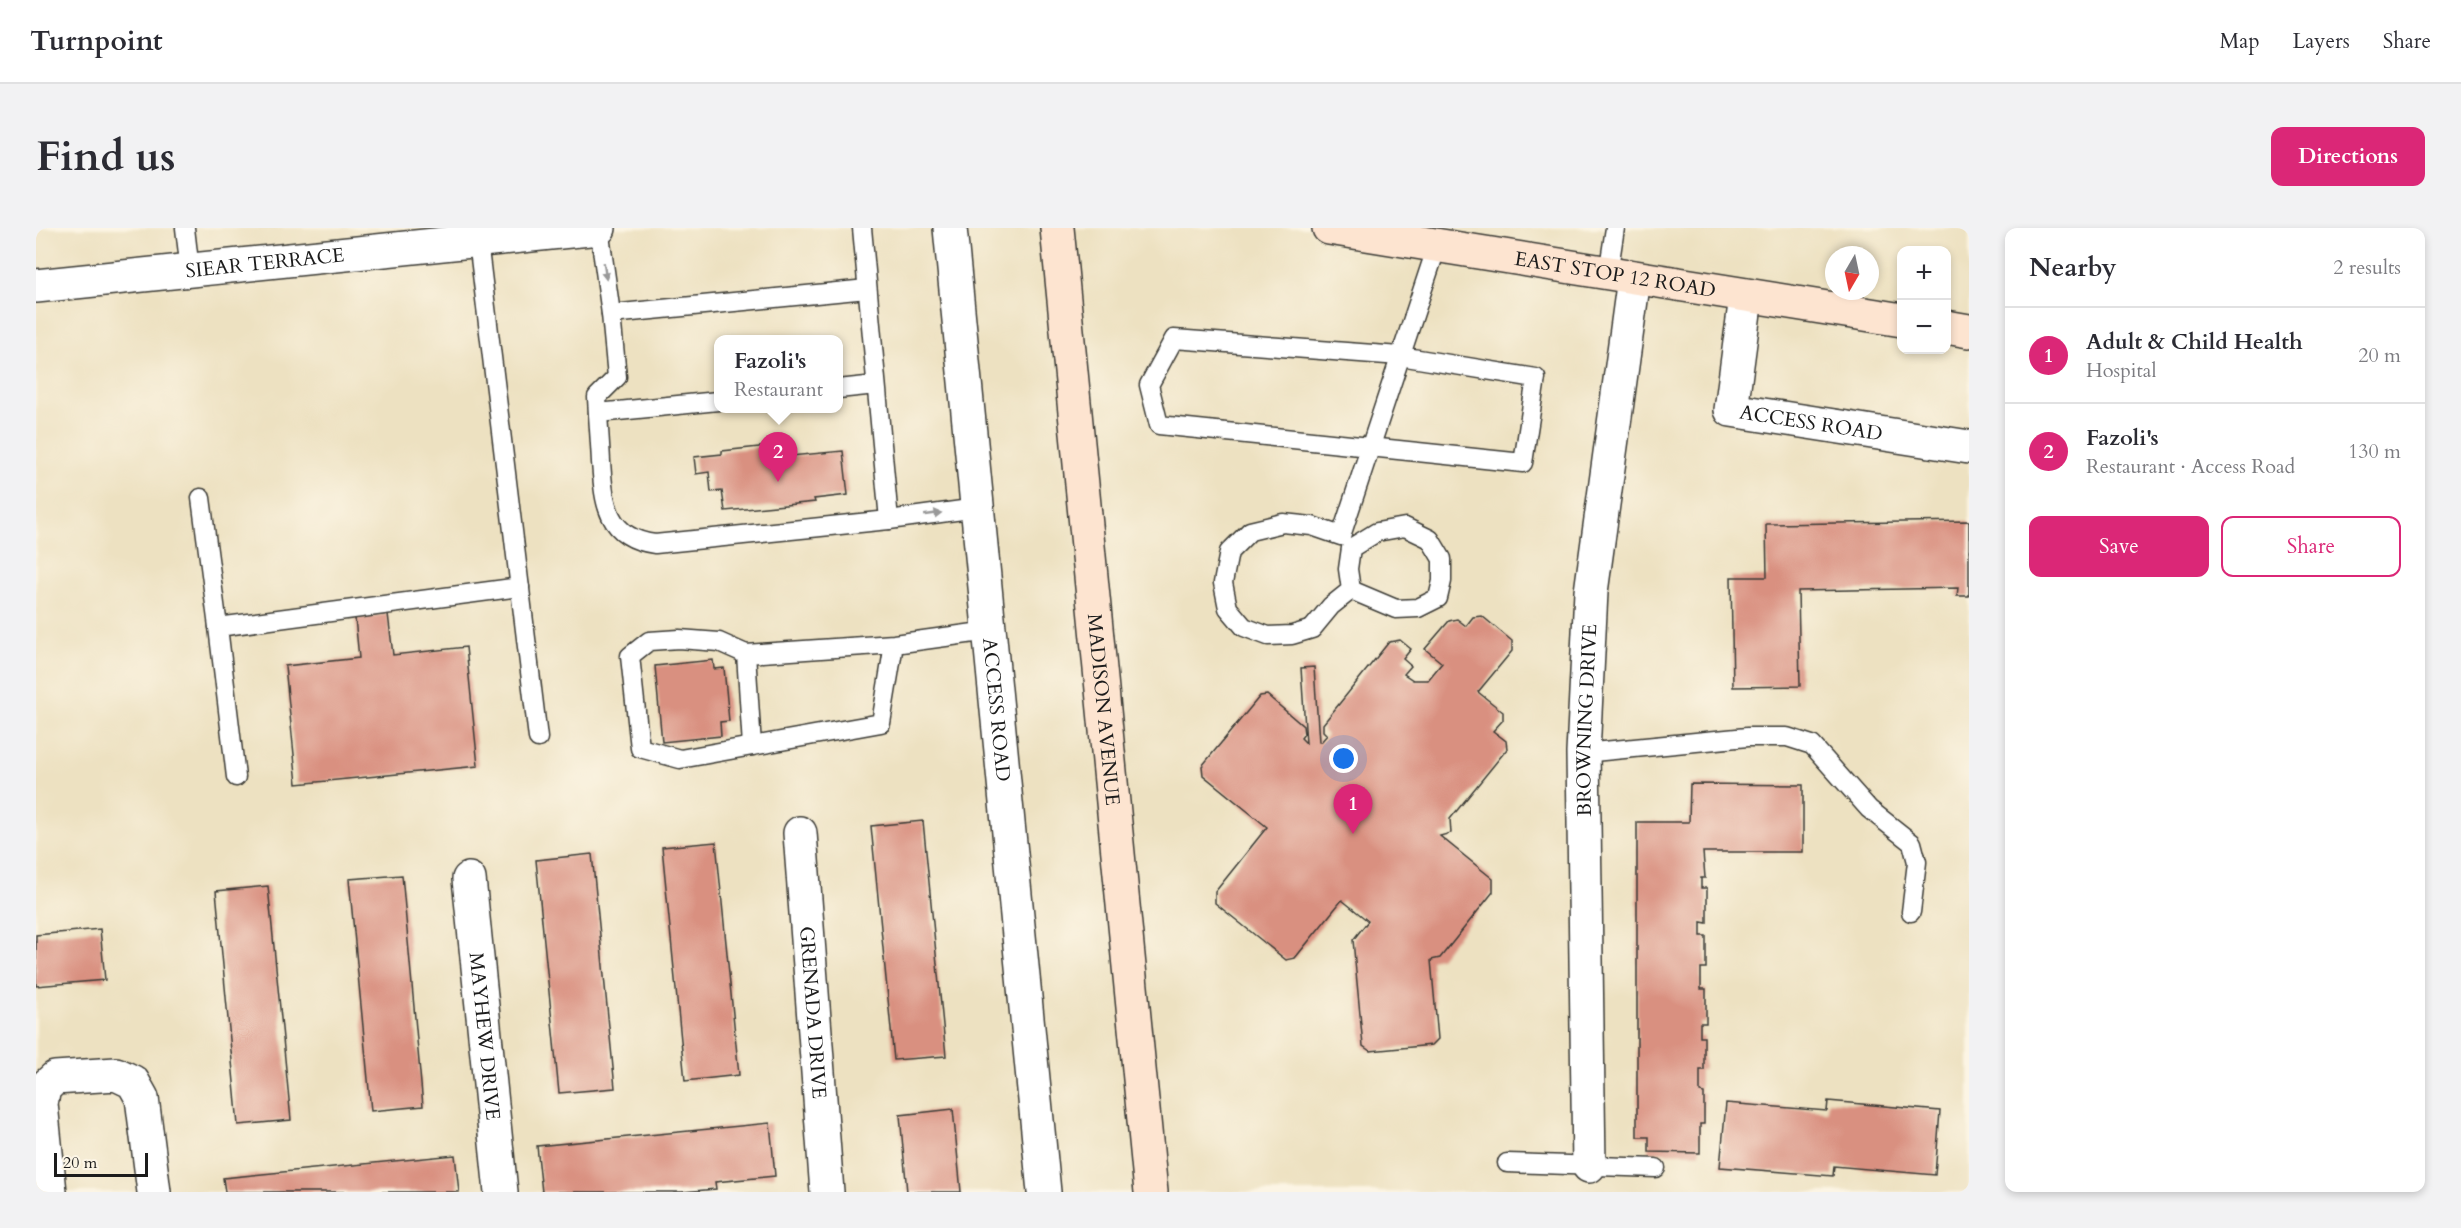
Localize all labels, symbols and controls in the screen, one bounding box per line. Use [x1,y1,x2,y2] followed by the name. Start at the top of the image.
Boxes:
[30,22,163,60] text: Turnpoint
[2220,27,2260,56] text: Map
[2293,27,2350,56] text: Layers
[2383,27,2431,56] text: Share
[2271,127,2425,186] button: Directions
[36,128,176,185] text: Find us
[184,241,345,284] street label: SIEAR TERRACE
[1513,245,1718,303] street label: EAST STOP 12 ROAD
[1825,246,1879,300] north arrow
[1897,246,1951,354] map controls
[1897,246,1951,300] button: +
[2029,250,2117,285] text: Nearby
[2333,254,2401,281] text: 2 results
[601,262,610,281] one-way arrow
[1897,300,1951,354] button: −
[2086,327,2303,357] text: Adult & Child Health
[714,335,843,413] popup
[2043,342,2054,369] text: 1
[2358,342,2401,369] text: 20 m
[734,346,807,376] text: Fazoli's
[2086,357,2157,384] text: Hospital
[734,376,823,403] text: Restaurant
[1738,398,1884,447] street label: ACCESS ROAD
[2086,423,2159,453] text: Fazoli's
[758,432,798,482] pin: 2
[2043,438,2054,465] text: 2
[2348,438,2401,465] text: 130 m
[2086,453,2295,480] text: Restaurant · Access Road
[924,509,943,518] one-way arrow
[2029,516,2209,577] button: Save
[2221,516,2401,577] button: Share
[1081,612,1127,807] street label: MADISON AVENUE
[1569,623,1603,817] street label: BROWNING DRIVE
[977,637,1017,783] street label: ACCESS ROAD
[1329,744,1358,773] your location
[1334,784,1372,834] pin: 1
[794,925,833,1100] street label: GRENADA DRIVE
[463,951,507,1121] street label: MAYHEW DRIVE
[54,1150,148,1178] scale bar
[63,1152,97,1174] text: 20 m

